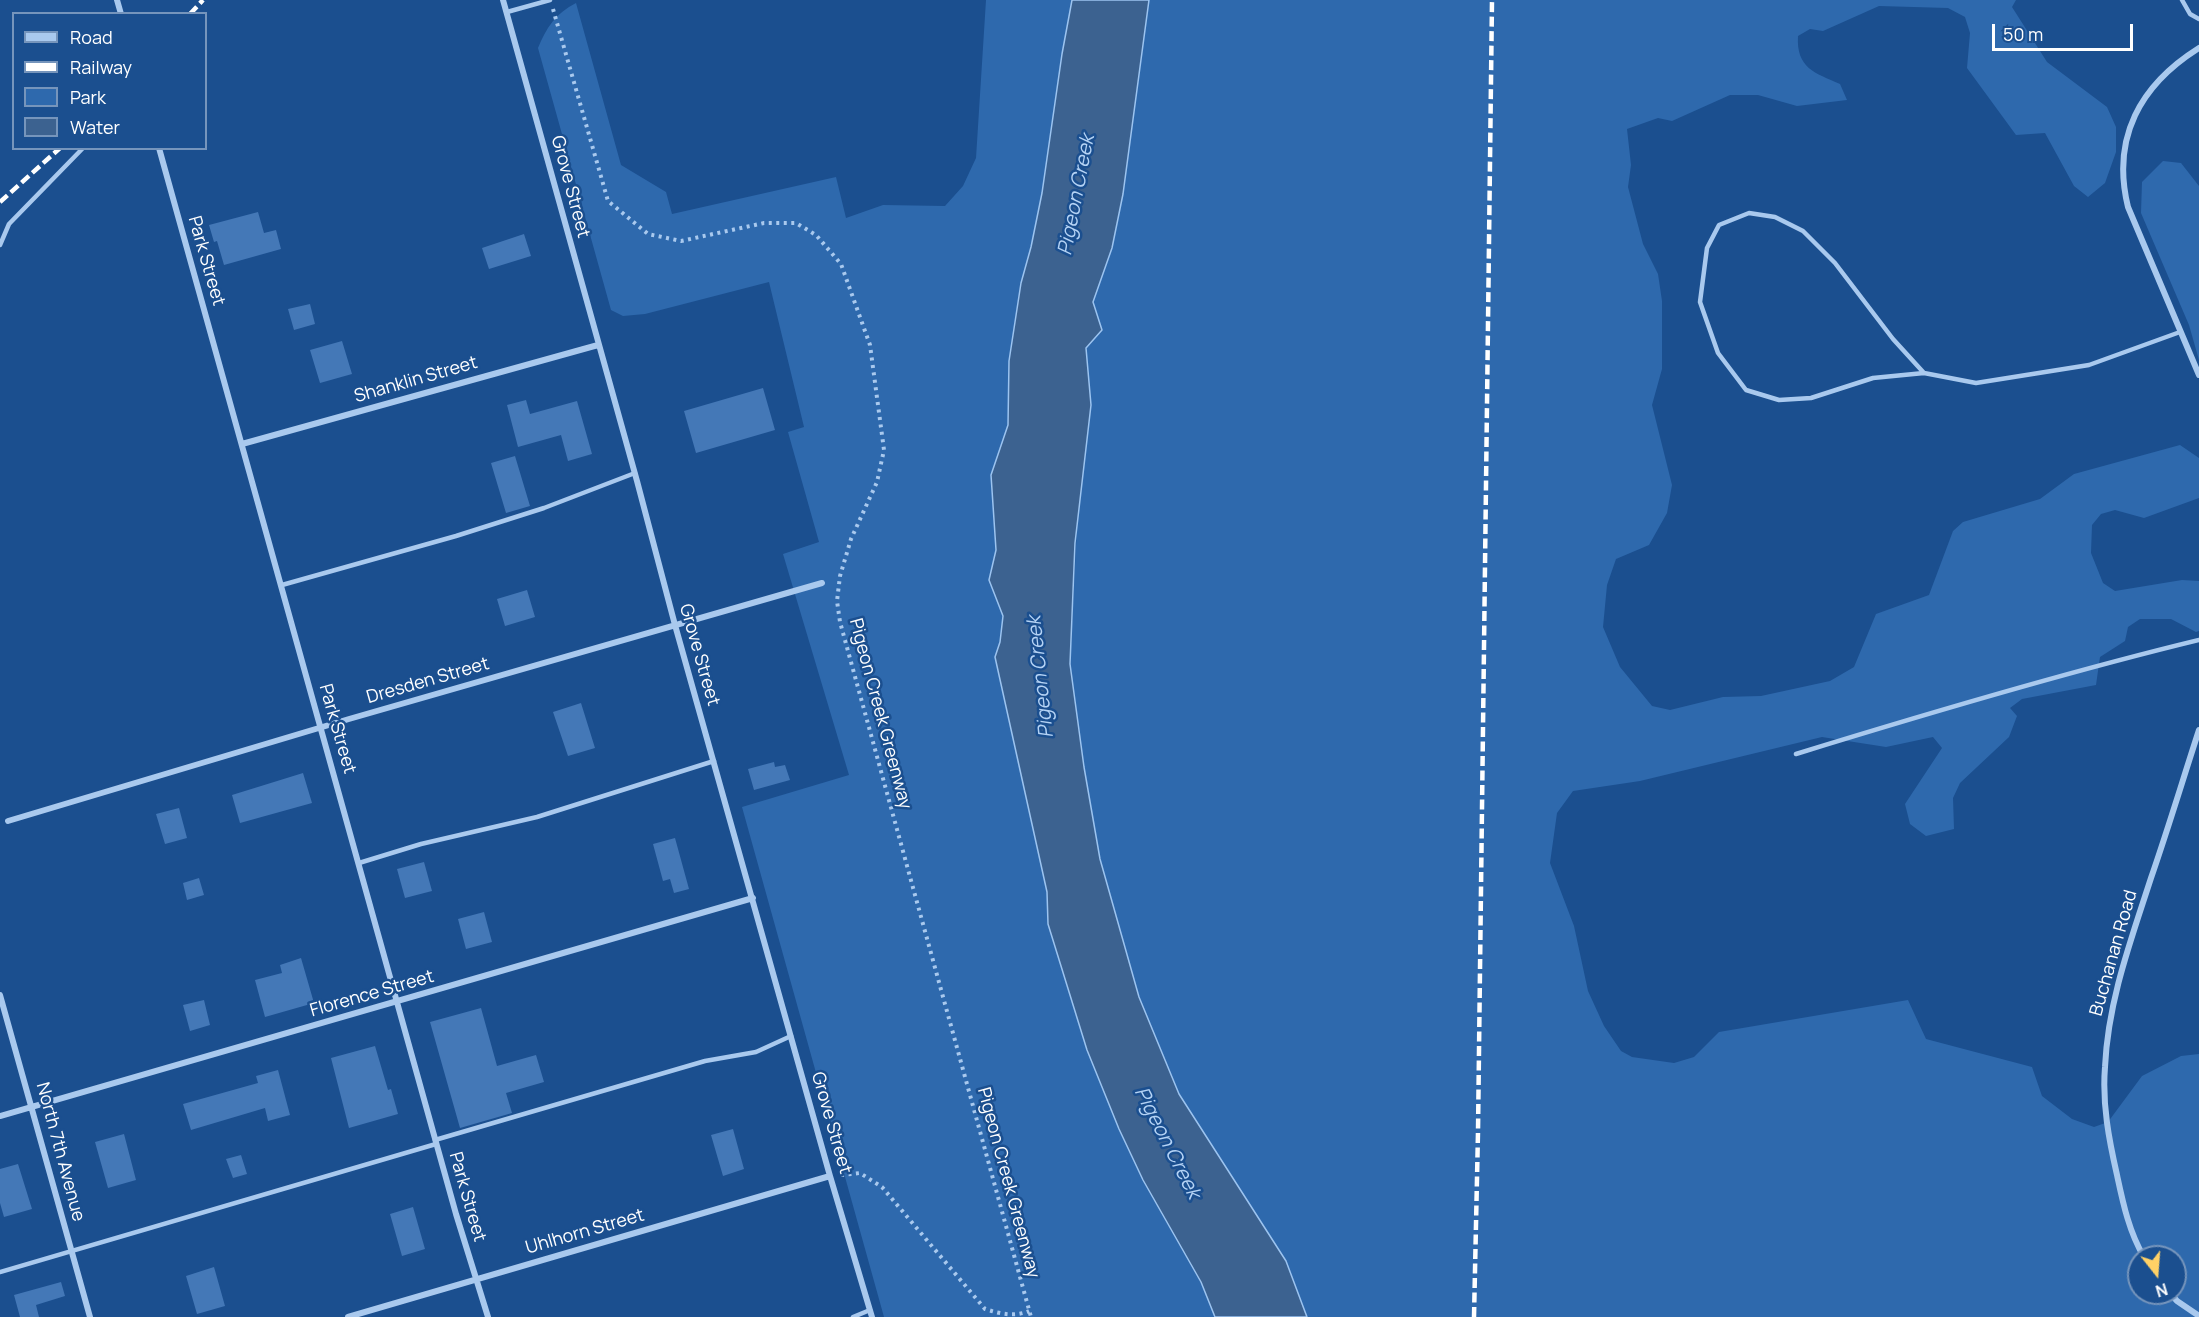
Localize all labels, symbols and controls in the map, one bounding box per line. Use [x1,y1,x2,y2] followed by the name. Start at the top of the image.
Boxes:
[12,12,207,150] legend
[1995,12,2136,50] scale bar
[2003,22,2043,46] text: 50 m
[70,25,113,49] text: Road
[70,55,132,79] text: Railway
[70,85,106,109] text: Park
[70,115,120,139] text: Water
[546,133,594,241] street label: Grove Street
[1054,133,1100,257] water label: Pigeon Creek
[183,214,229,308] street label: Park Street
[352,352,480,408] street label: Shanklin Street
[674,602,724,708] street label: Grove Street
[1023,615,1059,739] water label: Pigeon Creek
[844,616,916,812] street label: Pigeon Creek Greenway
[364,653,492,709] street label: Dresden Street
[314,682,360,776] street label: Park Street
[2086,888,2142,1018] street label: Buchanan Road
[308,966,436,1022] street label: Florence Street
[806,1070,856,1176] street label: Grove Street
[31,1080,89,1224] street label: North 7th Avenue
[1128,1083,1206,1203] water label: Pigeon Creek
[972,1085,1044,1281] street label: Pigeon Creek Greenway
[444,1150,490,1244] street label: Park Street
[523,1205,647,1259] street label: Uhlhorn Street
[2127,1245,2187,1305] north arrow
[2153,1278,2170,1303] text: N

